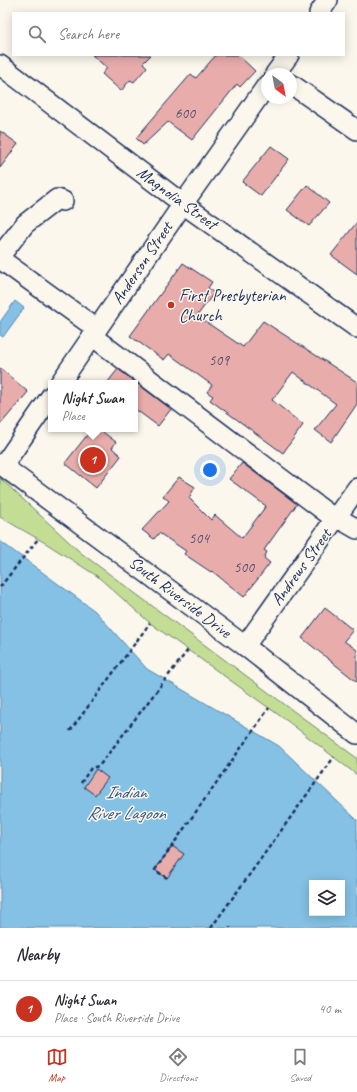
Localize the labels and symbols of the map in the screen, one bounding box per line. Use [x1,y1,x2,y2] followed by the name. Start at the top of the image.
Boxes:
[261,68,297,104] north arrow
[175,104,196,123] house number: 600
[133,162,223,236] street label: Magnolia Street
[107,216,178,308] street label: Anderson Street
[179,285,287,326] place label: First Presbyterian Church
[166,300,176,310] marker: First Presbyterian Church
[209,351,230,370] house number: 509
[80,445,106,475] pin: 1
[200,460,220,480] your location
[266,523,337,609] street label: Andrews Street
[189,529,210,548] house number: 504
[125,552,236,643] street label: South Riverside Drive
[234,558,255,577] house number: 500
[87,781,167,824] water label: Indian River Lagoon

